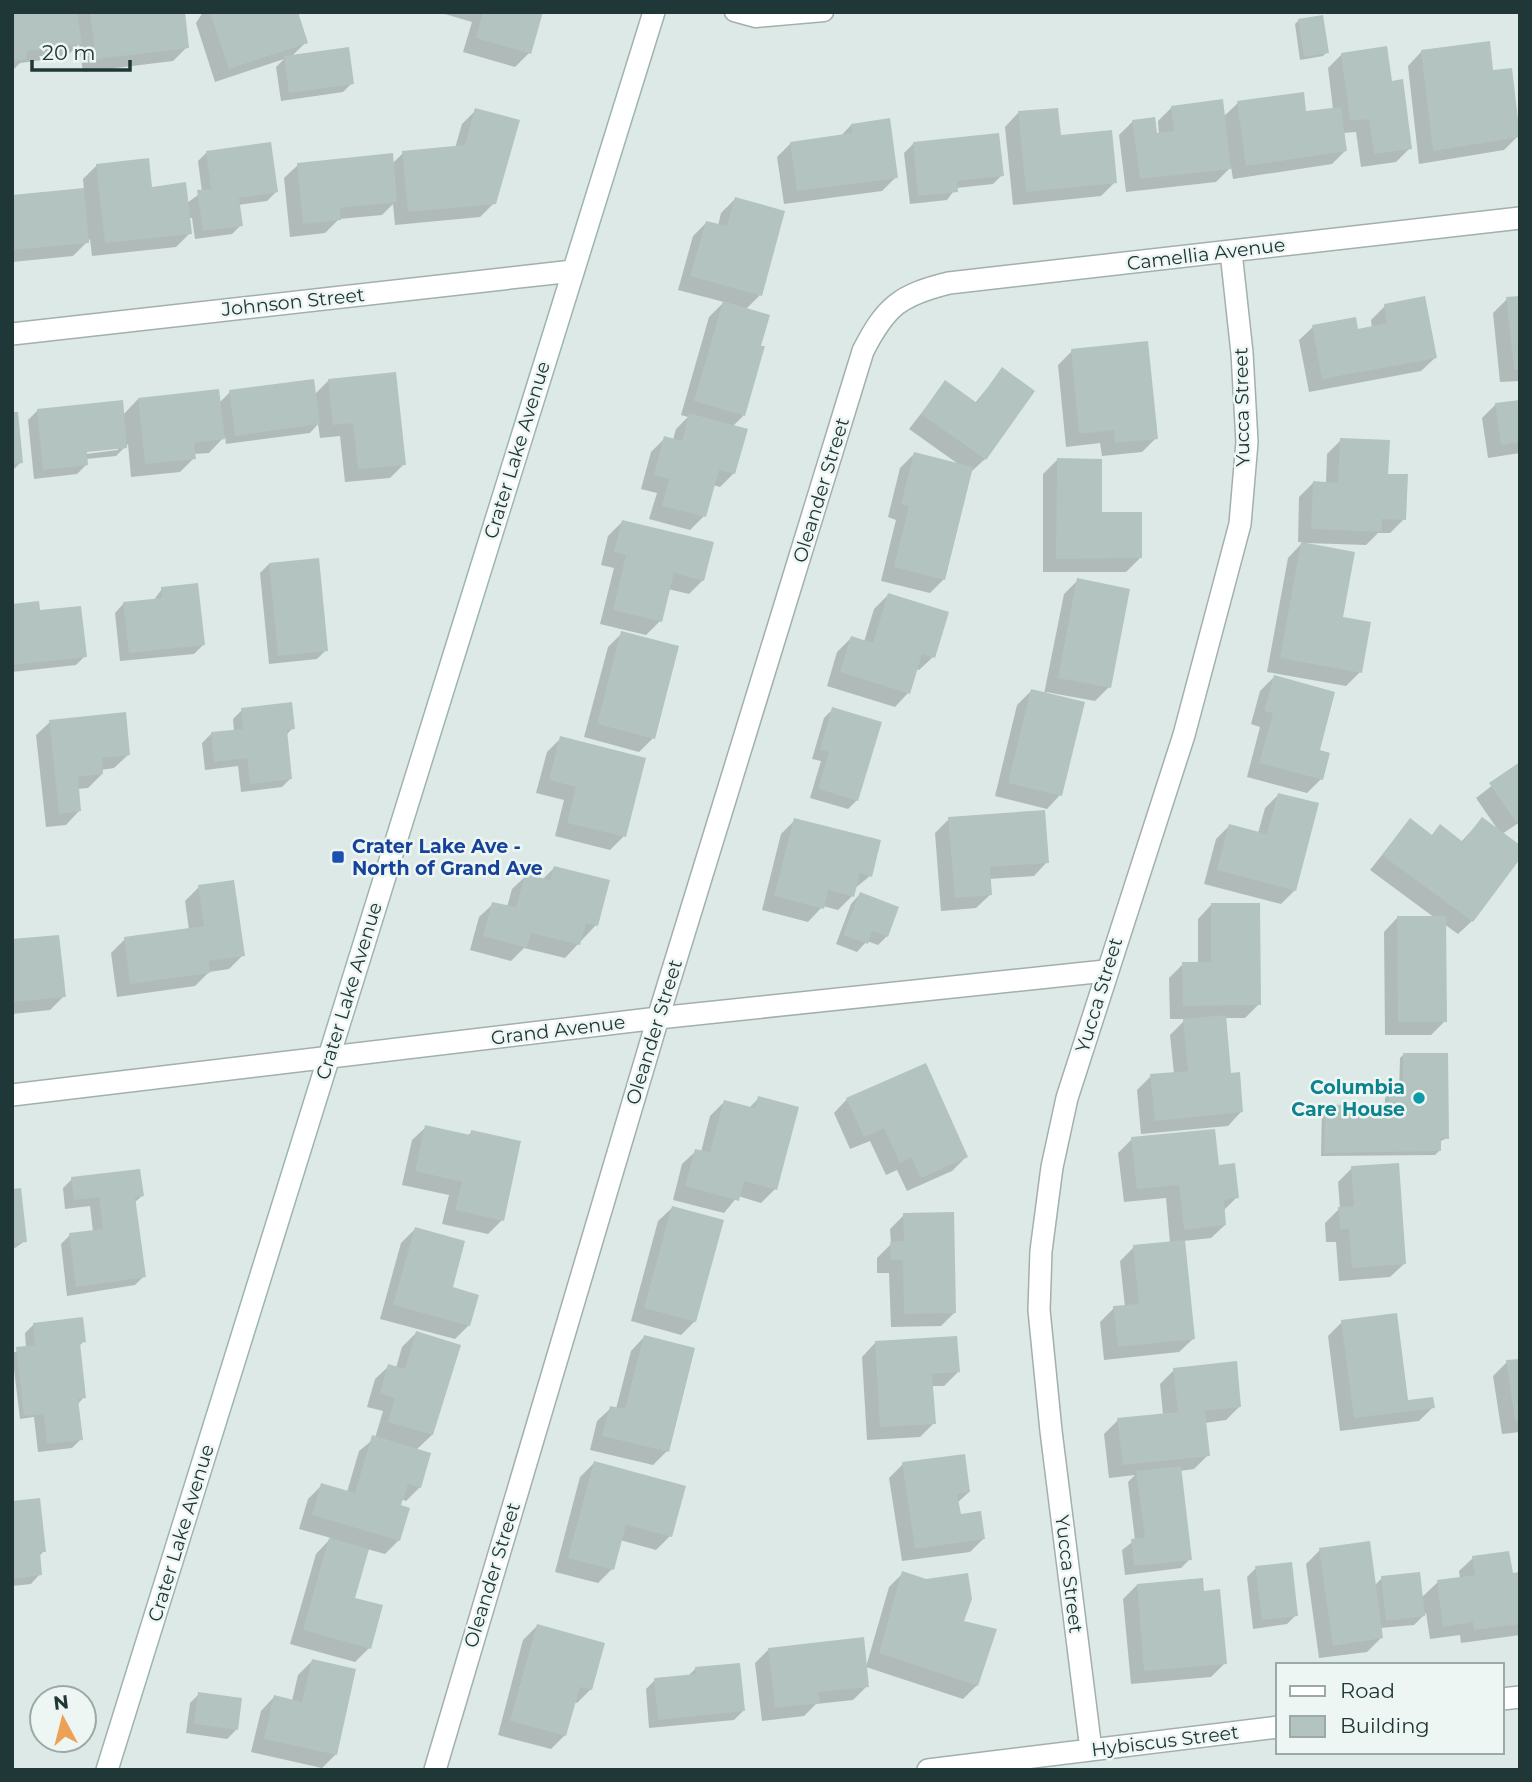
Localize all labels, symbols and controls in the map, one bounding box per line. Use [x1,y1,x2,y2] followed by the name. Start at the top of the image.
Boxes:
[32,28,130,72] scale bar
[42,40,96,65] text: 20 m
[1125,233,1287,275] street label: Camellia Avenue
[219,283,366,321] street label: Johnson Street
[1229,347,1255,467] street label: Yucca Street
[479,358,555,542] street label: Crater Lake Avenue
[788,414,854,565] street label: Oleander Street
[352,835,543,880] place label: Crater Lake Ave - North of Grand Ave
[330,849,346,865] marker: Crater Lake Ave - North of Grand Ave
[311,899,387,1083] street label: Crater Lake Avenue
[1071,934,1127,1055] street label: Yucca Street
[621,956,687,1107] street label: Oleander Street
[490,1010,626,1050] street label: Grand Avenue
[1291,1076,1405,1121] place label: Columbia Care House
[1411,1090,1427,1106] marker: Columbia Care House
[143,1441,219,1625] street label: Crater Lake Avenue
[459,1499,525,1650] street label: Oleander Street
[1050,1514,1088,1635] street label: Yucca Street
[1276,1663,1504,1754] legend
[1340,1678,1395,1703] text: Road
[28,1684,98,1754] north arrow
[52,1690,70,1715] text: N
[1340,1713,1430,1738] text: Building
[1090,1721,1240,1761] street label: Hybiscus Street

